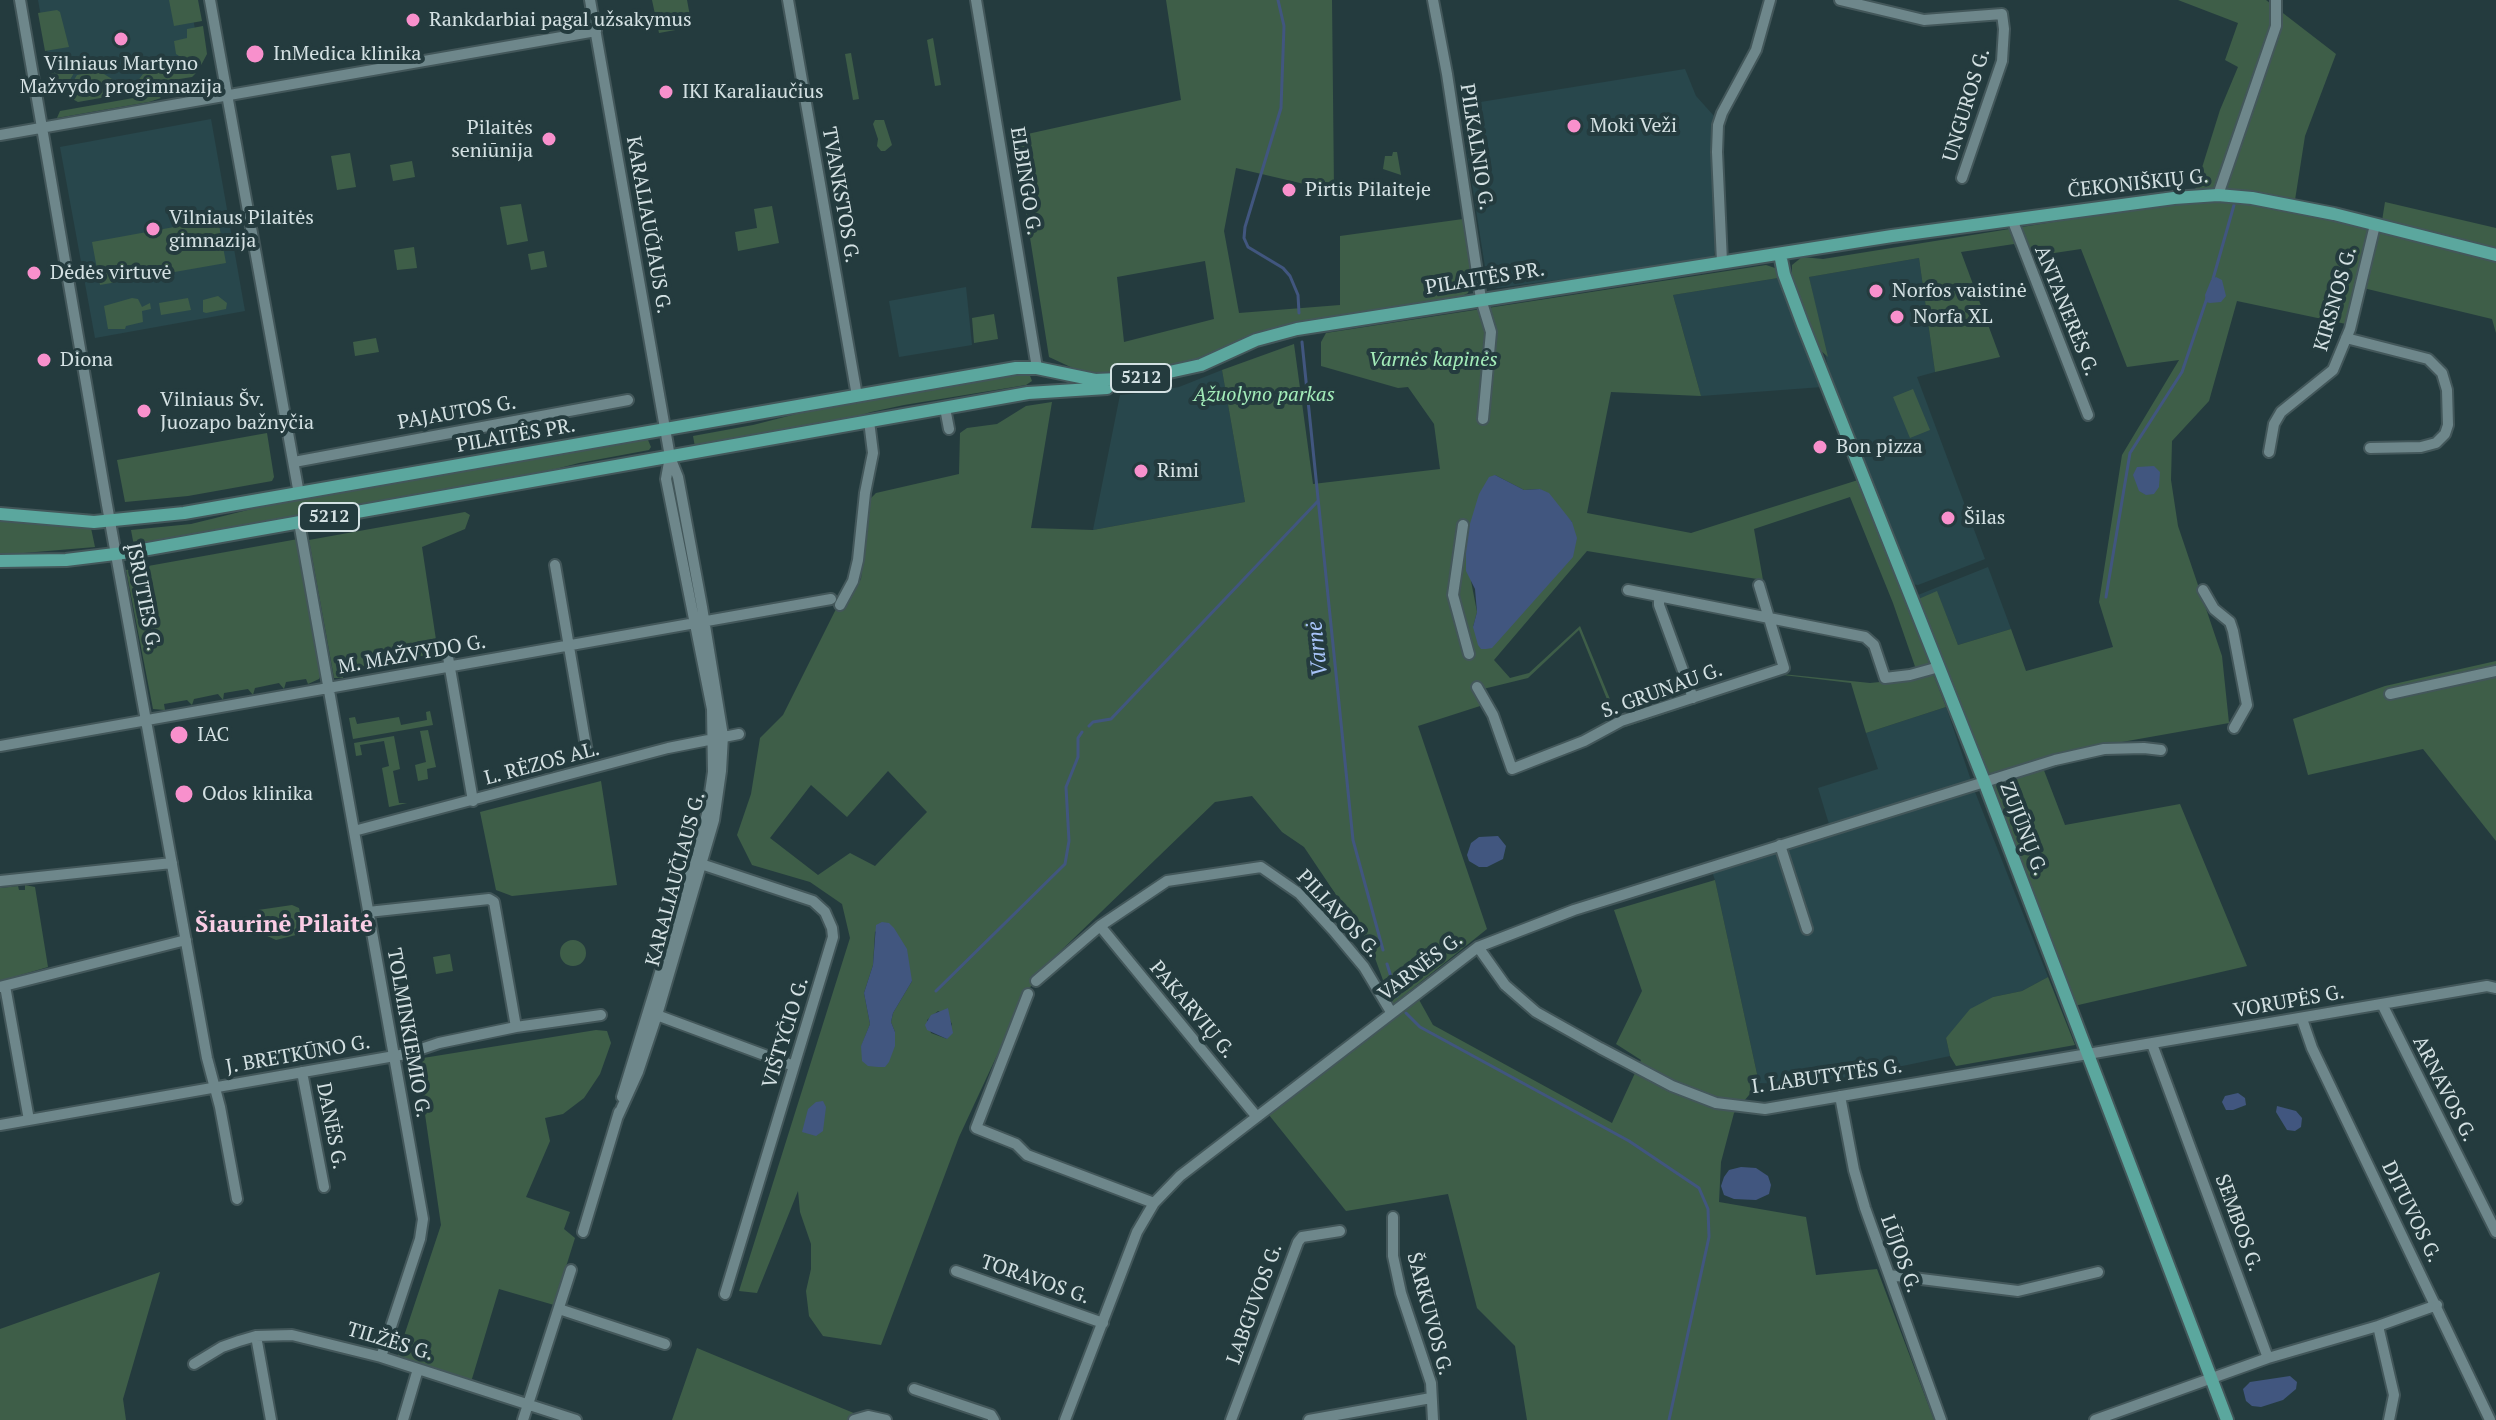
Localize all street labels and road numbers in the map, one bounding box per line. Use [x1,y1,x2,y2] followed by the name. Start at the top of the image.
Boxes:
[1938,45,1996,165] street label: UNGUROS G.
[1454,82,1498,212] street label: PILKALNIO G.
[816,125,864,265] street label: TVANKSTOS G.
[1005,125,1045,237] street label: ELBINGO G.
[621,134,675,316] street label: KARALIAUČIAUS G.
[2066,165,2210,203] street label: ČEKONIŠKIŲ G.
[2029,242,2103,380] street label: ANTANERĖS G.
[2310,244,2362,354] street label: KIRSNOS G.
[1424,258,1546,300] street label: PILAITĖS PR.
[1111,364,1171,392] road number: 5212
[396,391,518,435] street label: PAJAUTOS G.
[455,414,577,458] street label: PILAITĖS PR.
[299,503,359,531] road number: 5212
[121,541,165,653] street label: ĮSRUTIES G.
[336,630,488,680] street label: M. MAŽVYDO G.
[1598,658,1726,724] street label: S. GRUNAU G.
[482,737,602,791] street label: L. RĖZOS AL.
[1994,779,2052,879] street label: ZUJŪNŲ G.
[641,789,711,969] street label: KARALIAUČIAUS G.
[1291,865,1385,963] street label: PILIAVOS G.
[1374,928,1468,1006] street label: VARNĖS G.
[381,946,435,1120] street label: TOLMINKIEMIO G.
[1144,956,1240,1064] street label: PAKARVIŲ G.
[758,975,814,1091] street label: VIŠTYČIO G.
[2232,980,2346,1024] street label: VORUPĖS G.
[224,1030,372,1080] street label: J. BRETKŪNO G.
[2407,1032,2481,1146] street label: ARNAVOS G.
[1750,1055,1904,1099] street label: I. LABUTYTĖS G.
[311,1081,351,1171] street label: DANĖS G.
[2376,1157,2446,1267] street label: DITUVOS G.
[2209,1171,2267,1275] street label: SEMBOS G.
[1875,1212,1925,1296] street label: LŪJOS G.
[1222,1240,1288,1368] street label: LABGUVOS G.
[977,1250,1093,1310] street label: TORAVOS G.
[1401,1250,1457,1378] street label: ŠARKUVOS G.
[344,1317,436,1367] street label: TILŽĖS G.

